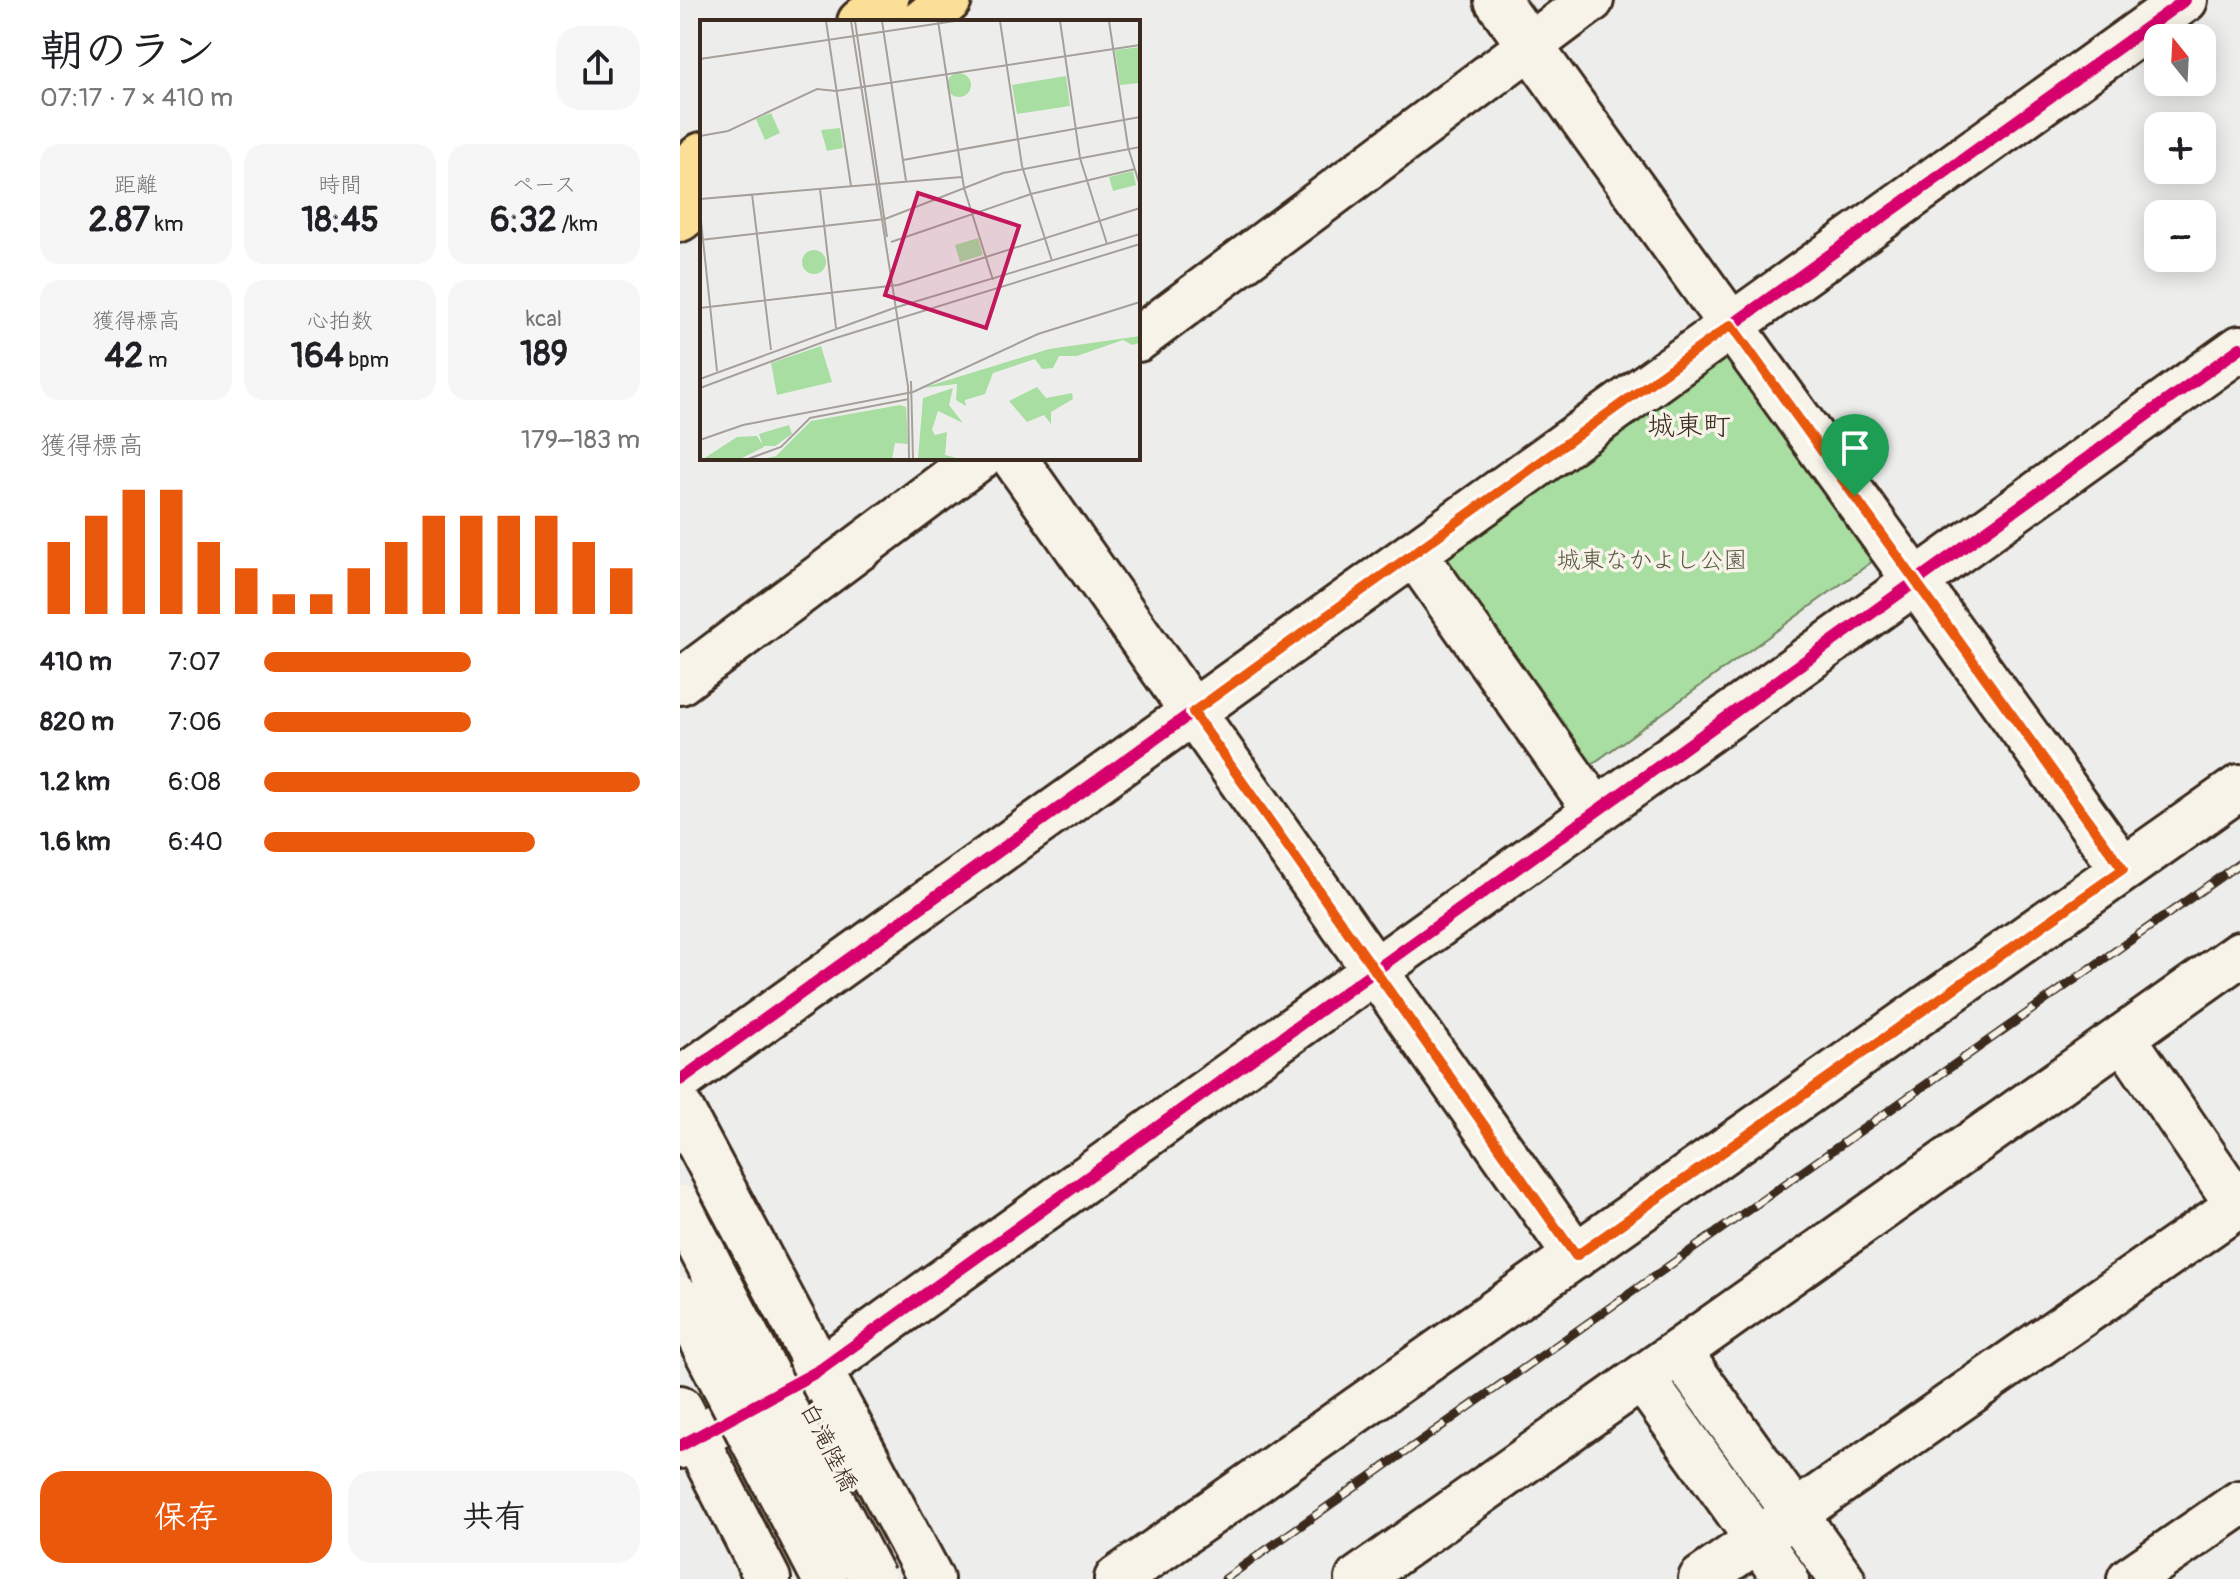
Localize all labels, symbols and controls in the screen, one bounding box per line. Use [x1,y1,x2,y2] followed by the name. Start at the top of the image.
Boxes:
[700,20,1140,460] inset map
[40,24,216,79] text: 朝のラン
[2144,24,2216,96] north arrow
[2144,24,2216,272] map controls
[556,26,640,110] button: share
[40,82,233,114] text: 07:17 · 7 × 410 m
[2144,112,2216,184] button: +
[114,171,158,199] text: 距離
[318,171,362,199] text: 時間
[512,171,576,199] text: ペース
[88,199,150,242] text: 2.87
[301,199,379,242] text: 18:45
[490,199,557,242] text: 6:32
[2144,200,2216,272] button: −
[150,210,184,238] text: km
[557,210,598,238] text: /km
[526,305,562,333] text: kcal
[92,307,180,335] text: 獲得標高
[307,307,373,335] text: 心拍数
[520,333,568,376] text: 189
[104,335,143,378] text: 42
[291,335,344,378] text: 164
[143,346,168,374] text: m
[344,346,389,374] text: bpm
[1647,409,1731,444] district label: 城東町
[1821,414,1889,496] pin
[521,424,640,456] text: 179–183 m
[1833,426,1877,470] icon: arrive
[40,430,144,462] text: 獲得標高
[1556,546,1748,575] park label: 城東なかよし公園
[40,646,112,678] text: 410 m
[168,646,220,678] text: 7:07
[40,706,114,738] text: 820 m
[168,706,222,738] text: 7:06
[40,766,110,798] text: 1.2 km
[168,766,221,798] text: 6:08
[40,826,111,858] text: 1.6 km
[168,826,223,858] text: 6:40
[794,1398,863,1497] street label: 白滝陸橋
[40,1471,332,1563] button: 保存
[348,1471,640,1563] button: 共有

